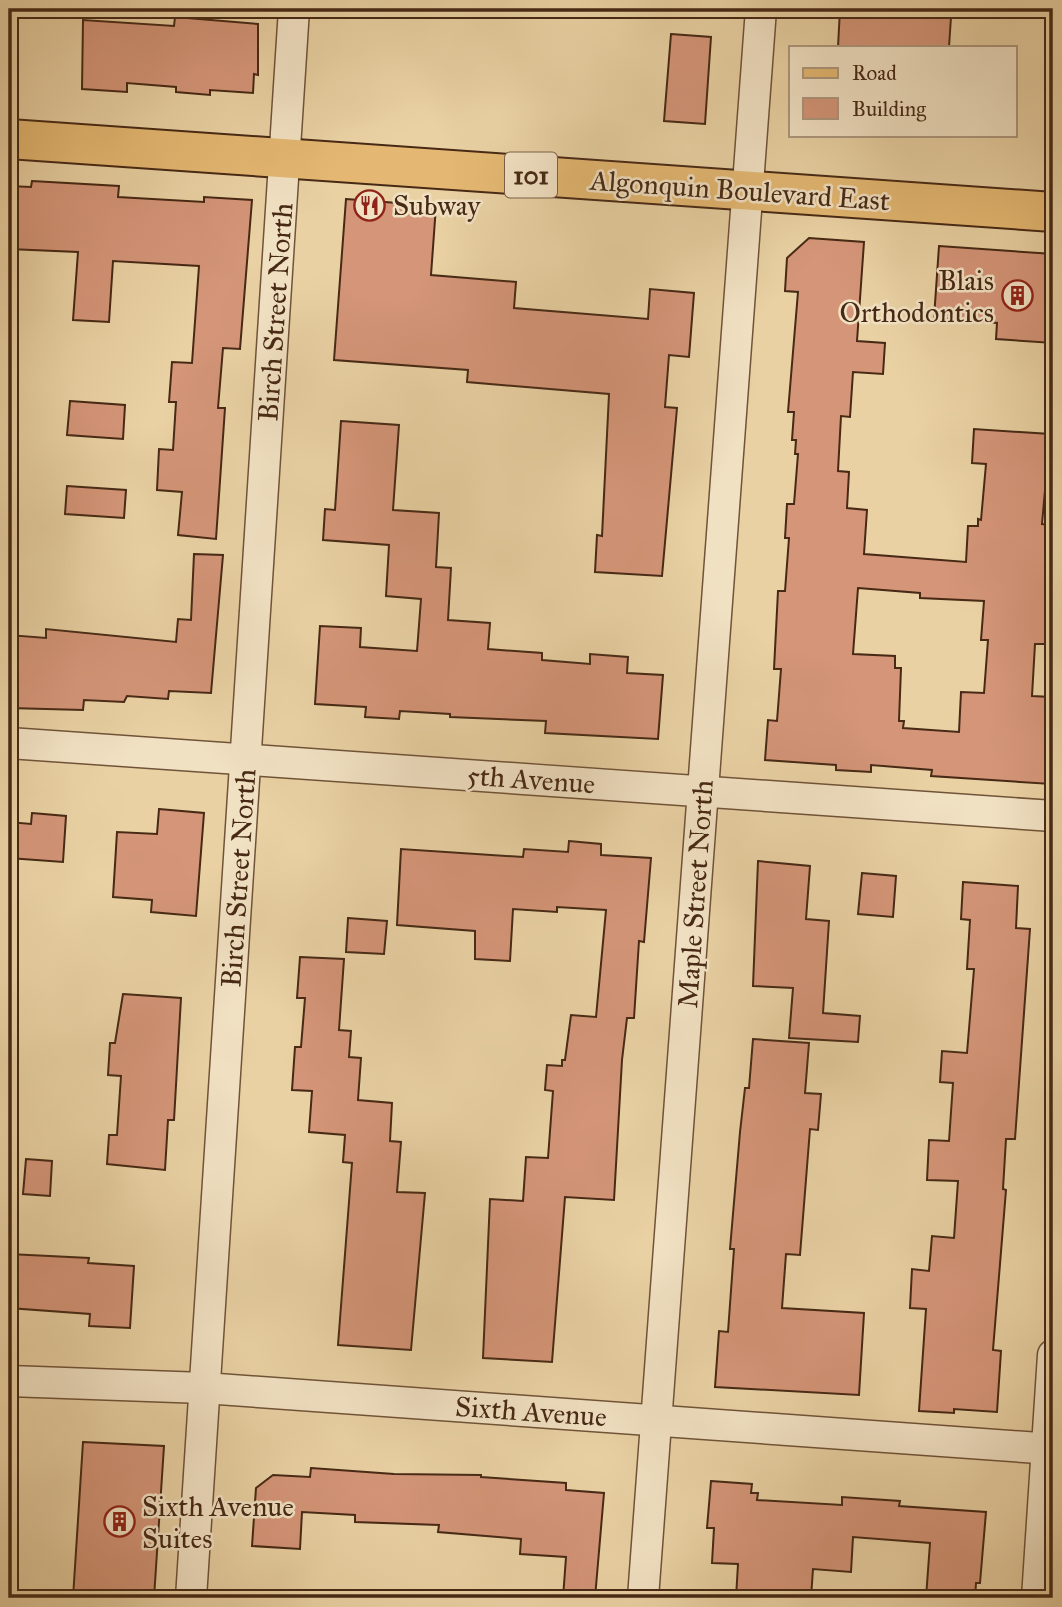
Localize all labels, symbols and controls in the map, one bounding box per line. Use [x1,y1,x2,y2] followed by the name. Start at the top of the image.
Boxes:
[789,46,1016,136] legend
[852,60,897,86] text: Road
[852,96,926,122] text: Building
[505,152,557,198] road number: 101
[588,162,891,218] street label: Algonquin Boulevard East
[353,188,387,222] restaurant icon: Subway
[393,188,481,223] place label: Subway
[250,201,301,422] street label: Birch Street North
[840,263,994,330] place label: Blais Orthodontics
[1000,279,1034,313] building icon: Blais Orthodontics
[466,758,596,801] street label: 5th Avenue
[213,767,264,988] street label: Birch Street North
[670,778,721,1009] street label: Maple Street North
[454,1389,608,1434] street label: Sixth Avenue
[142,1489,294,1556] place label: Sixth Avenue Suites
[102,1505,136,1539] building icon: Sixth Avenue Suites

